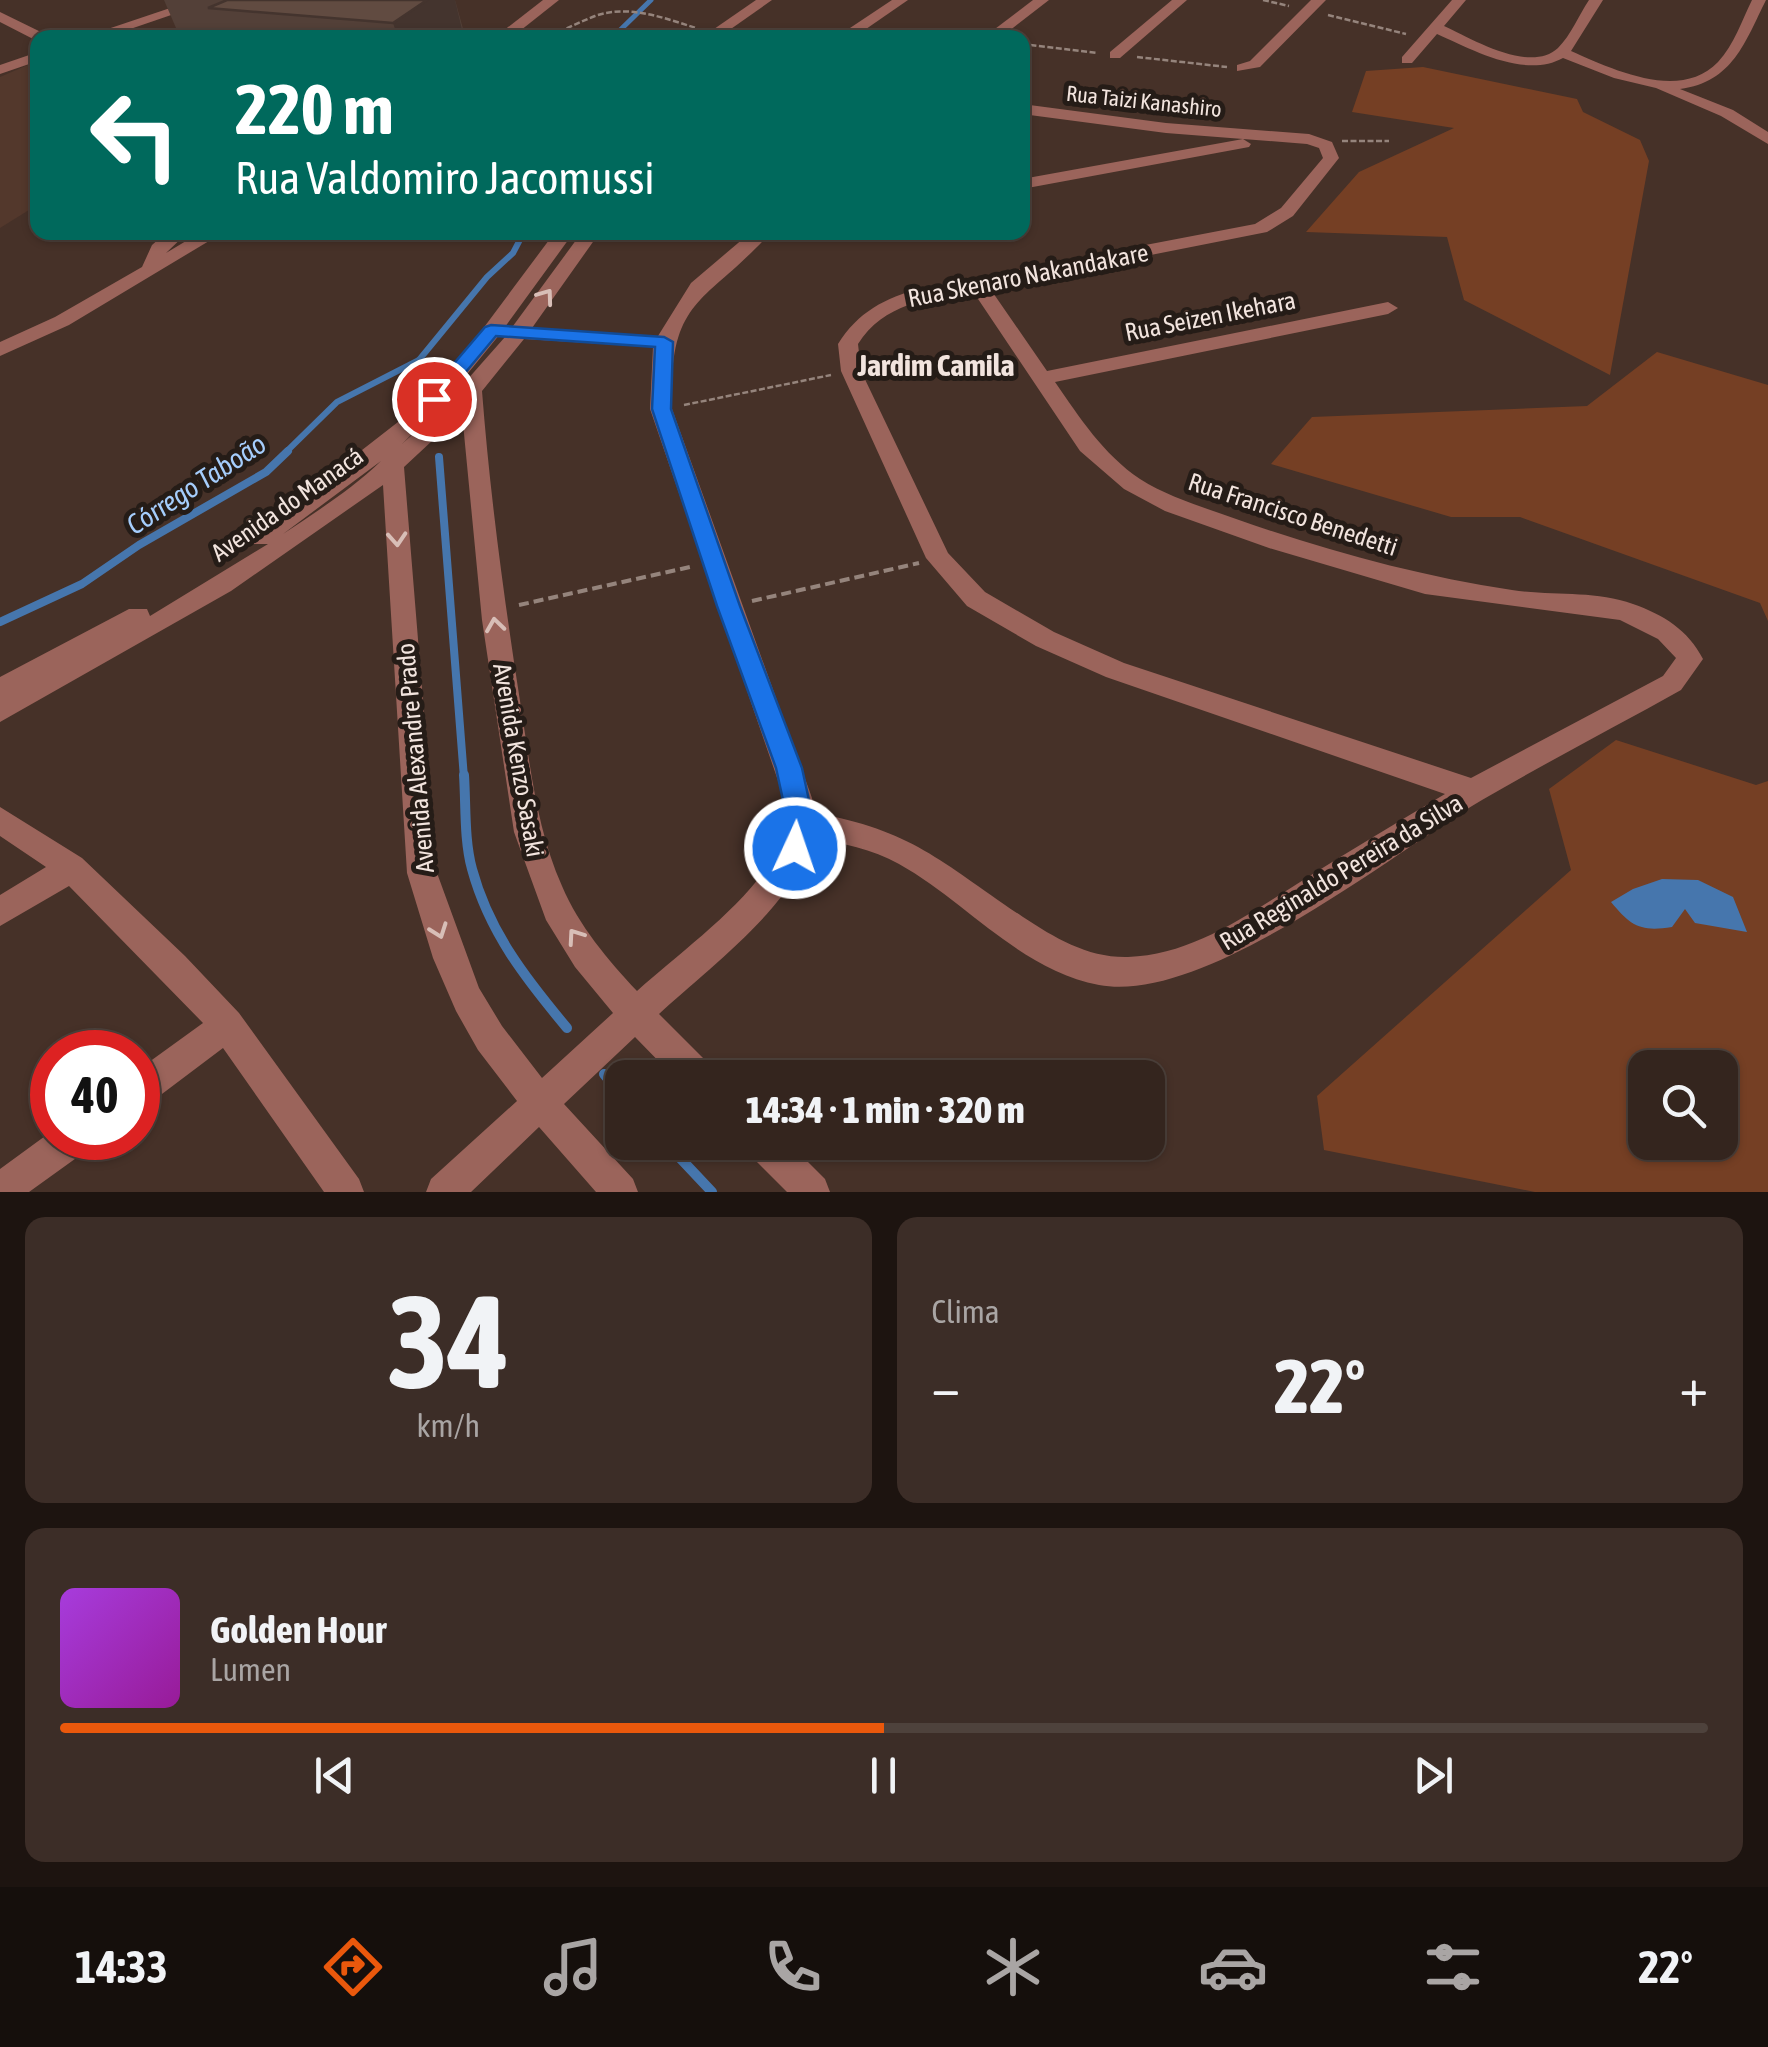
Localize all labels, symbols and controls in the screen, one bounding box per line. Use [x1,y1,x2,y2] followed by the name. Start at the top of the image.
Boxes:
[235,69,394,149] text: 220 m
[70,70,200,200] icon: left
[1065,80,1223,122] street label: Rua Taizi Kanashiro
[235,152,655,204] text: Rua Valdomiro Jacomussi
[905,238,1151,312] street label: Rua Skenaro Nakandakare
[1122,286,1298,346] street label: Rua Seizen Ikehara
[534,289,552,307] one-way arrow
[856,348,1015,382] district label: Jardim Camila
[392,357,477,442] pin
[407,372,462,427] icon: arrive
[120,427,272,541] water label: Córrego Taboão
[206,441,368,567] street label: Avenida do Manacá
[1185,467,1401,561] street label: Rua Francisco Benedetti
[386,532,408,548] one-way arrow
[485,617,506,633] one-way arrow
[391,642,439,874] street label: Avenida Alexandre Prado
[488,661,550,859] street label: Avenida Kenzo Sasaki
[1215,788,1467,956] street label: Rua Reginaldo Pereira da Silva
[743,796,847,900] position arrow
[427,921,447,939] one-way arrow
[569,929,587,948] one-way arrow
[30,1030,160,1160] speed limit sign: 40
[1628,1050,1738,1160] map controls
[1628,1050,1738,1160] button: search
[745,1088,1025,1131] text: 14:34 · 1 min · 320 m
[387,1267,509,1416] text: 34
[932,1293,1000,1330] text: Clima
[1274,1343,1365,1429] text: 22°
[932,1355,960,1418] text: −
[1679,1355,1708,1418] text: +
[417,1407,480,1444] text: km/h
[210,1608,386,1651] text: Golden Hour
[210,1651,291,1688] text: Lumen
[307,1748,362,1803] icon: previous
[856,1748,911,1803] icon: pause
[1406,1748,1461,1803] icon: next
[318,1932,388,2002] icon: directions
[538,1932,608,2002] icon: music
[758,1932,828,2002] icon: phone
[978,1932,1048,2002] icon: climate
[1198,1932,1268,2002] icon: car
[1418,1932,1488,2002] icon: filters
[75,1941,168,1993] text: 14:33
[1638,1941,1693,1993] text: 22°

